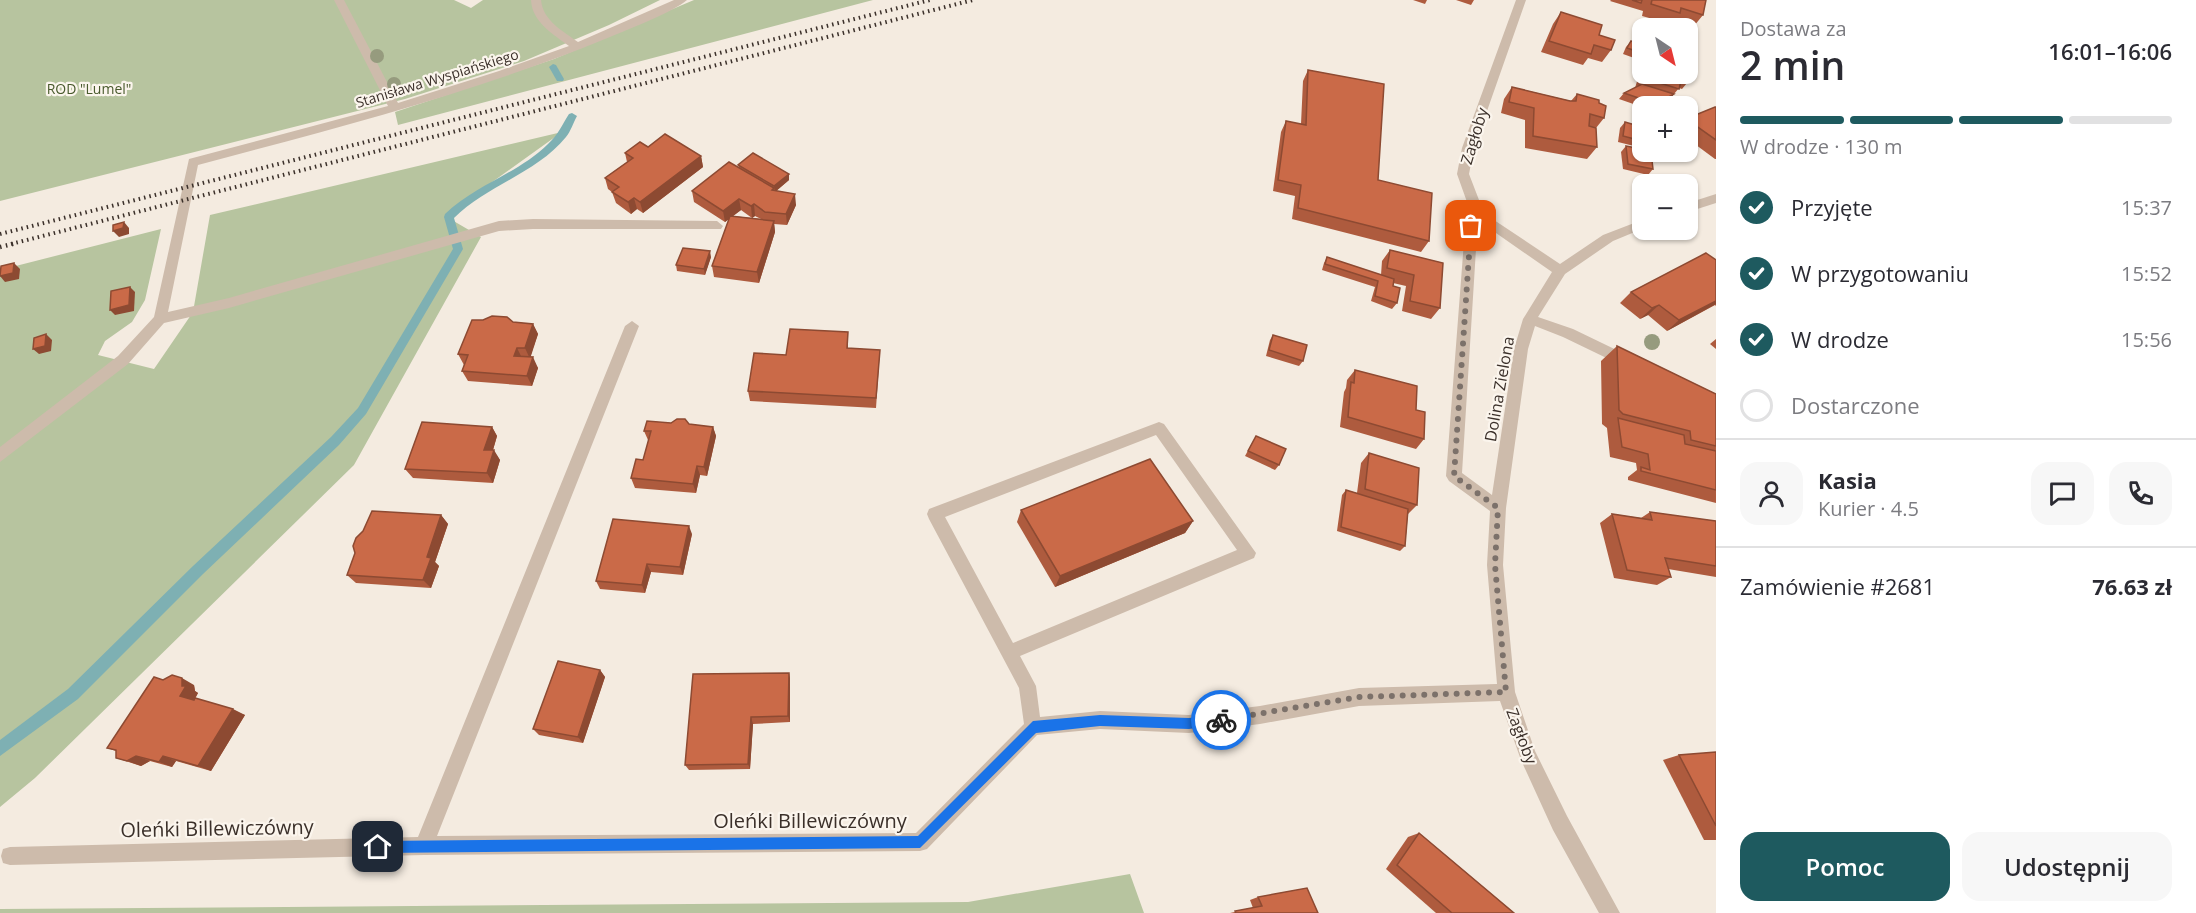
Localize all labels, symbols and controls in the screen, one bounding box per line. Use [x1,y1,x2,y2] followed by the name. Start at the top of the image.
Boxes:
[1740,15,1847,42] text: Dostawa za
[1632,18,1698,84] north arrow
[1632,18,1698,240] map controls
[2048,36,2172,66] text: 16:01–16:06
[1740,38,1845,91] text: 2 min
[353,44,521,112] street label: Stanisława Wyspiańskiego
[47,79,131,98] park label: ROD "Lumel"
[1632,96,1698,162] button: +
[1455,104,1493,167] street label: Zagłoby
[1740,133,1903,160] text: W drodze · 130 m
[1632,174,1698,240] button: −
[1740,191,1773,224] icon: check
[1791,192,1873,222] text: Przyjęte
[2121,194,2172,221] text: 15:37
[1445,200,1496,251] pin
[1454,209,1487,242] icon: bag
[1740,257,1773,290] icon: check
[1791,258,1969,288] text: W przygotowaniu
[2121,260,2172,287] text: 15:52
[1740,323,1773,356] icon: check
[1791,324,1889,354] text: W drodze
[2121,326,2172,353] text: 15:56
[1479,335,1519,443] street label: Dolina Zielona
[1791,390,1920,420] text: Dostarczone
[1740,462,1803,525] button: person
[2031,462,2094,525] button: chat
[2109,462,2172,525] button: phone
[1818,465,1877,495] text: Kasia
[1818,495,1919,522] text: Kurier · 4.5
[1740,571,1935,601] text: Zamówienie #2681
[2092,571,2172,601] text: 76.63 zł
[1191,690,1251,750] courier
[1205,704,1238,737] icon: bike
[1501,705,1543,768] street label: Zagłoby
[713,807,908,834] street label: Oleńki Billewiczówny
[120,813,315,843] street label: Oleńki Billewiczówny
[352,821,403,872] pin
[361,830,394,863] icon: home
[1740,832,1950,901] button: Pomoc
[1962,832,2172,901] button: Udostępnij

